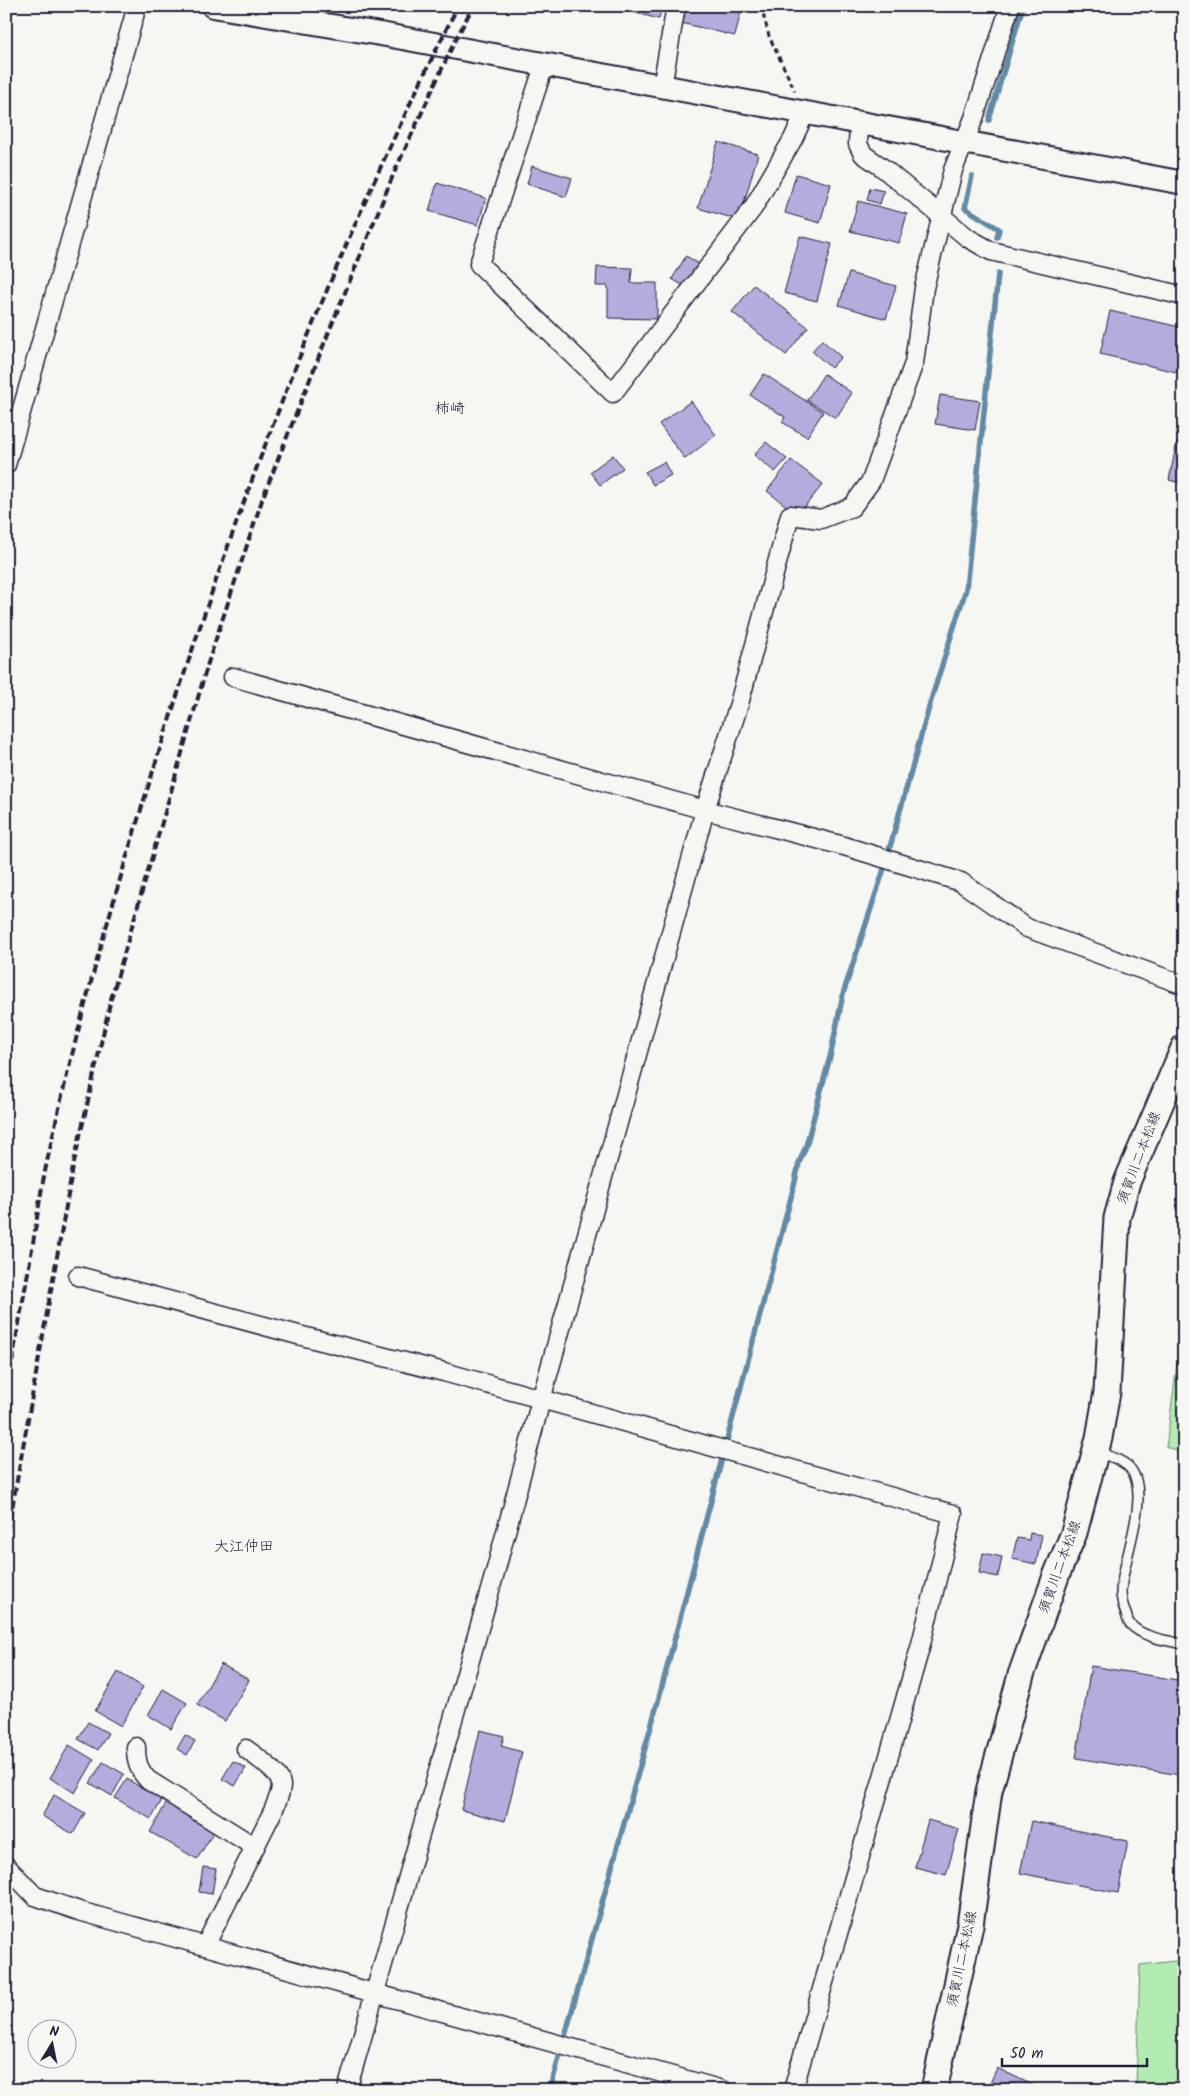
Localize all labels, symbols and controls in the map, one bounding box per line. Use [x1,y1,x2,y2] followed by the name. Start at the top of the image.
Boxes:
[435,397,465,421] district label: 柿崎
[1111,1108,1167,1208] street label: 須賀川二本松線
[1033,1517,1087,1617] street label: 須賀川二本松線
[214,1535,274,1559] district label: 大江仲田
[941,1909,983,2009] street label: 須賀川二本松線
[28,2018,78,2068] north arrow
[48,2021,61,2044] text: N
[1002,2036,1148,2068] scale bar
[1010,2042,1044,2066] text: 50 m

